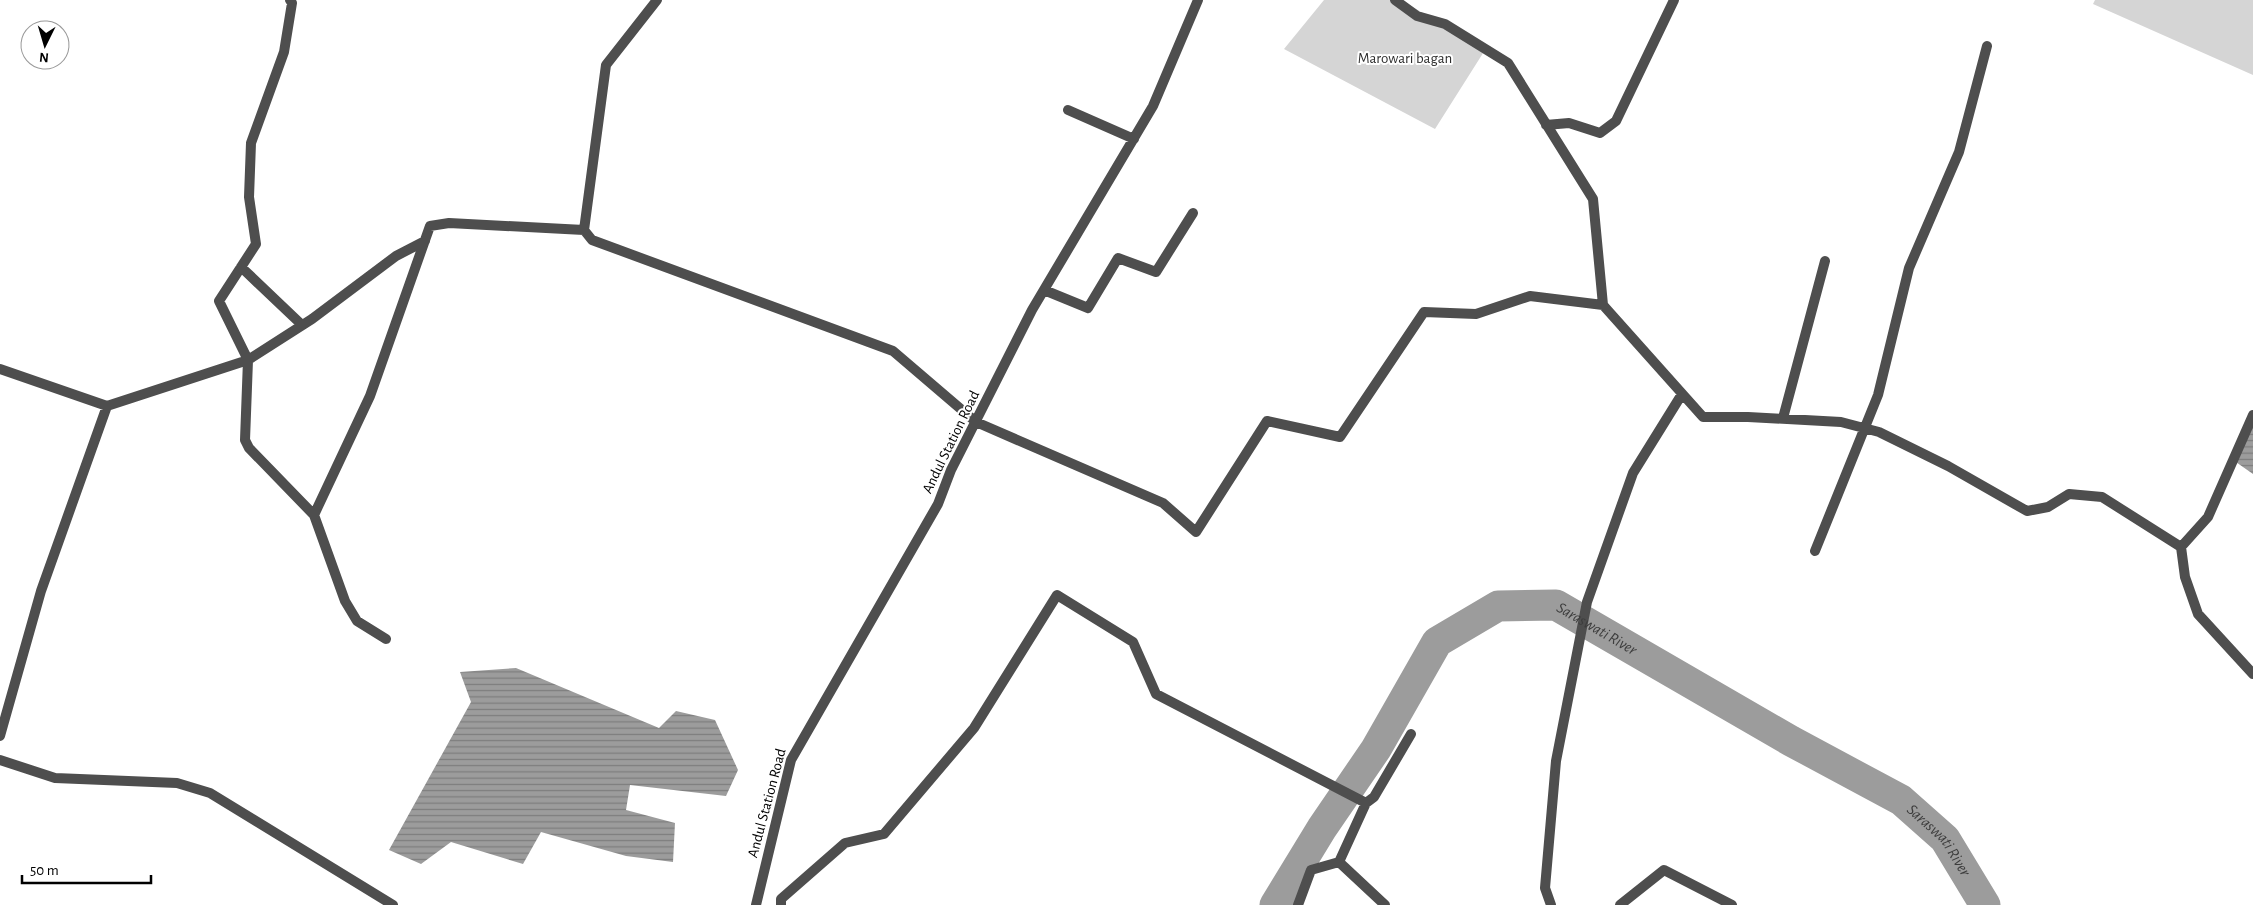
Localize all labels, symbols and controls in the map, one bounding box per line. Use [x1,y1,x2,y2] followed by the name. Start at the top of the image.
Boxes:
[20,20,70,70] north arrow
[38,50,49,64] text: N
[1358,51,1452,66] park label: Marowari bagan
[920,388,982,496] street label: Andul Station Road
[1554,599,1640,658] water label: Saraswati River
[745,747,789,859] street label: Andul Station Road
[1904,801,1974,880] water label: Saraswati River
[22,852,151,884] scale bar
[30,863,59,878] text: 50 m

